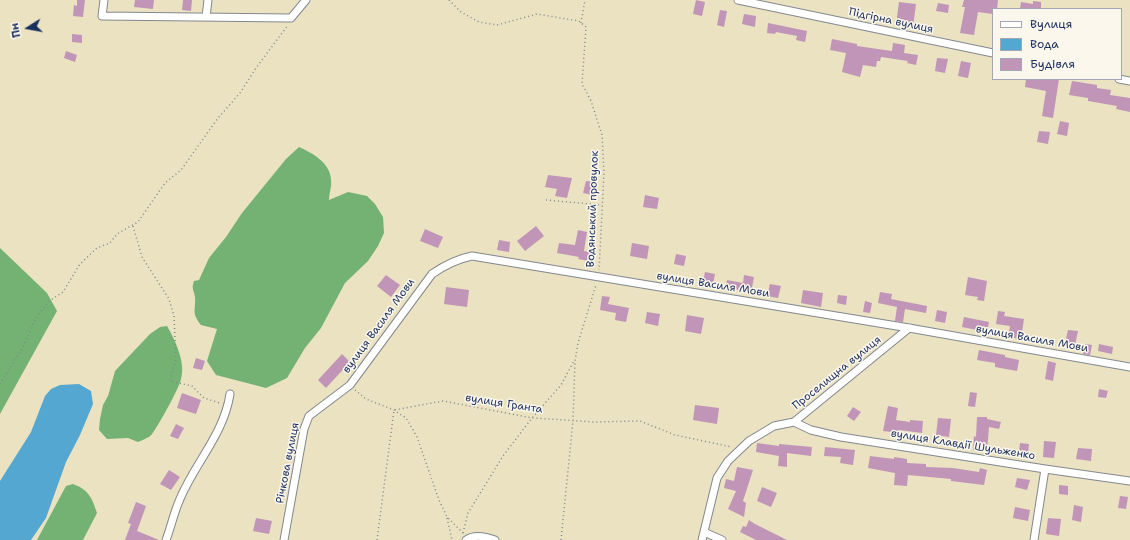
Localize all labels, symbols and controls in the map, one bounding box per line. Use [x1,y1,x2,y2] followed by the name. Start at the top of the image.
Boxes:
[848,6,934,36] street label: Підгірна вулиця
[8,8,48,48] north arrow
[992,8,1122,80] legend
[1030,16,1072,32] text: Вулиця
[7,22,24,39] text: Пн
[1030,36,1059,52] text: Вода
[1030,56,1075,72] text: Будівля
[584,150,602,268] street label: Водянський провулок
[656,270,770,300] street label: вулиця Василя Мови
[340,276,418,376] street label: вулиця Василя Мови
[975,323,1089,355] street label: вулиця Василя Мови
[790,333,884,413] street label: Проселищна вулиця
[464,391,544,417] street label: вулиця Гранта
[274,421,302,505] street label: Річкова вулиця
[890,427,1036,463] street label: вулиця Клавдії Шульженко

